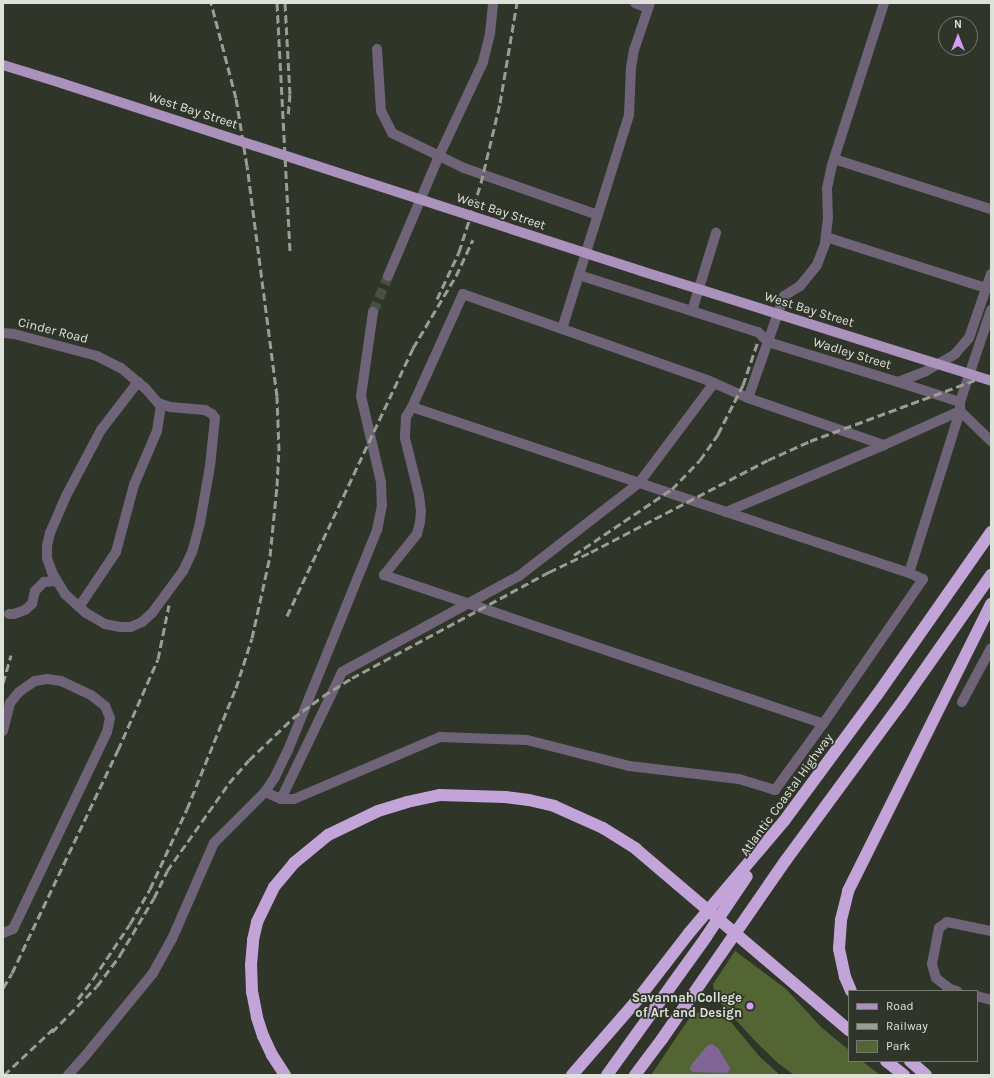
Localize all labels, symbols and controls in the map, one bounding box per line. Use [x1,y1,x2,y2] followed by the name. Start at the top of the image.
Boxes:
[938,16,978,56] north arrow
[954,18,962,31] text: N
[146,89,240,133] street label: West Bay Street
[454,190,548,234] street label: West Bay Street
[762,289,856,331] street label: West Bay Street
[16,315,90,347] street label: Cinder Road
[811,335,893,373] street label: Wadley Street
[737,731,837,859] street label: Atlantic Coastal Highway
[848,990,978,1062] legend
[632,991,742,1022] place label: Savannah College of Art and Design
[886,999,914,1013] text: Road
[745,1001,755,1011] marker: Savannah College of Art and Design
[886,1019,928,1033] text: Railway
[886,1039,910,1053] text: Park

